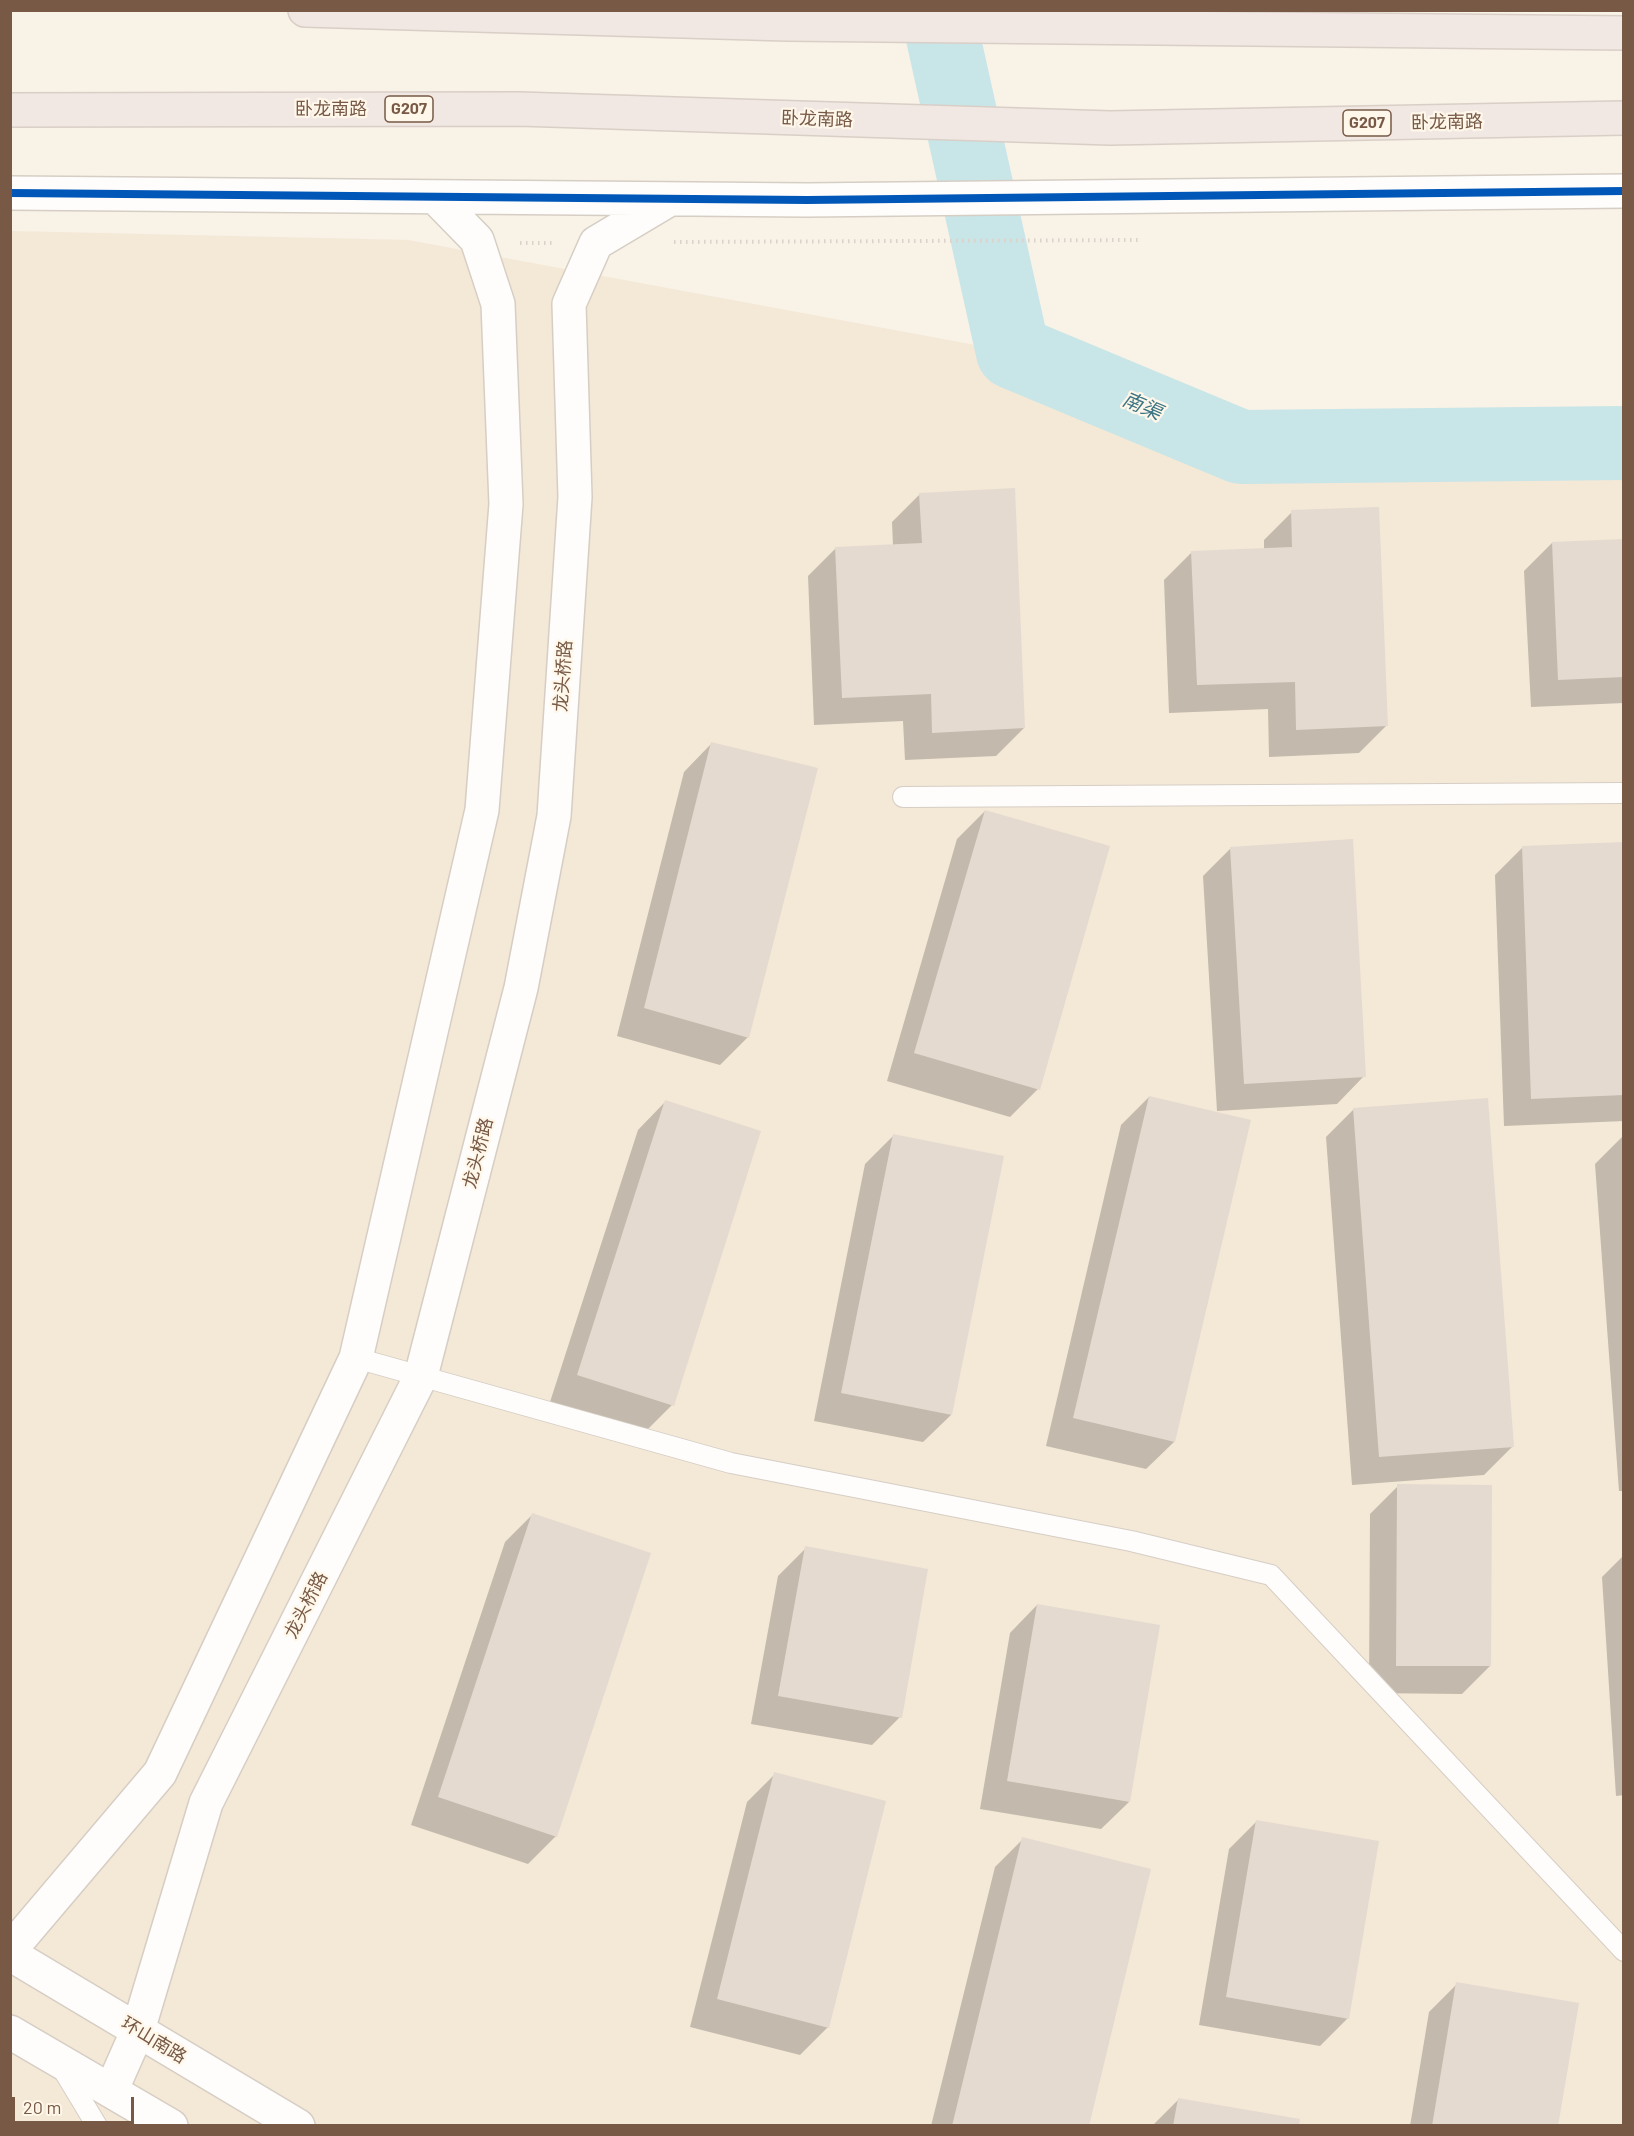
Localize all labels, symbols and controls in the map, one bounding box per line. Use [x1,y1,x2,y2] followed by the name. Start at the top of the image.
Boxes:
[385,96,433,122] road number: G207
[295,98,367,120] street label: 卧龙南路
[781,107,853,131] street label: 卧龙南路
[1343,110,1391,136] road number: G207
[1411,111,1483,133] street label: 卧龙南路
[1119,387,1165,425] water label: 南渠
[550,639,576,713] street label: 龙头桥路
[459,1115,497,1191] street label: 龙头桥路
[280,1568,332,1642] street label: 龙头桥路
[118,2012,190,2068] street label: 环山南路
[15,2085,136,2123] scale bar
[23,2096,61,2118] text: 20 m

